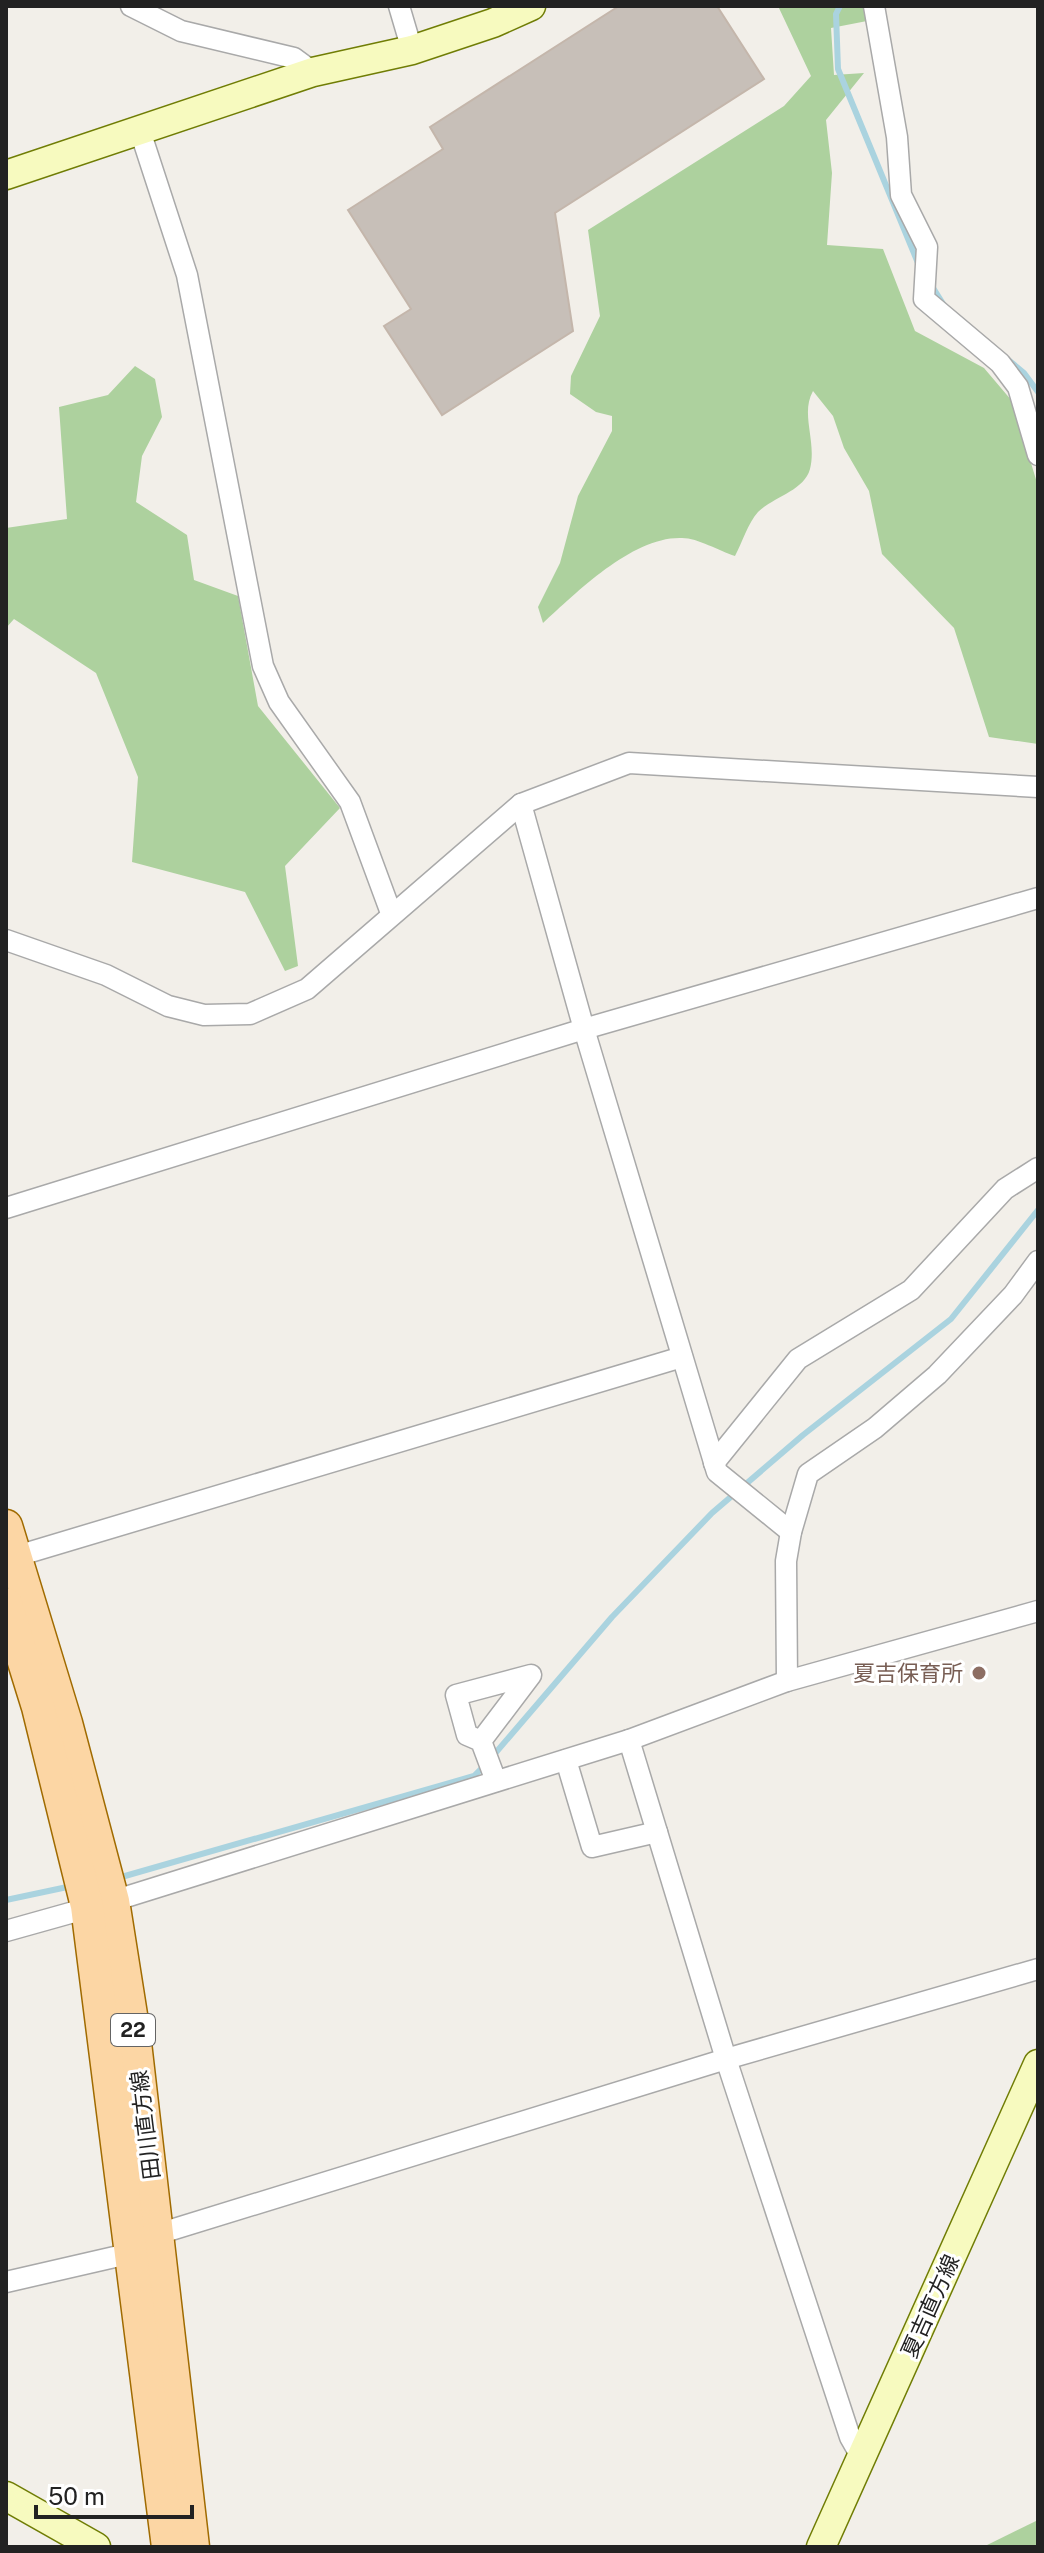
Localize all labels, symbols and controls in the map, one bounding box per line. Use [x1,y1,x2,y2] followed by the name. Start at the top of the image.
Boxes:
[853,1660,963,1686] place label: 夏吉保育所
[970,1664,988,1682] marker: 夏吉保育所
[111,2014,155,2046] road number: 22
[125,2069,165,2181] street label: 田川直方線
[896,2250,964,2362] street label: 夏吉直方線
[36,2469,192,2519] scale bar
[48,2482,105,2510] text: 50 m

